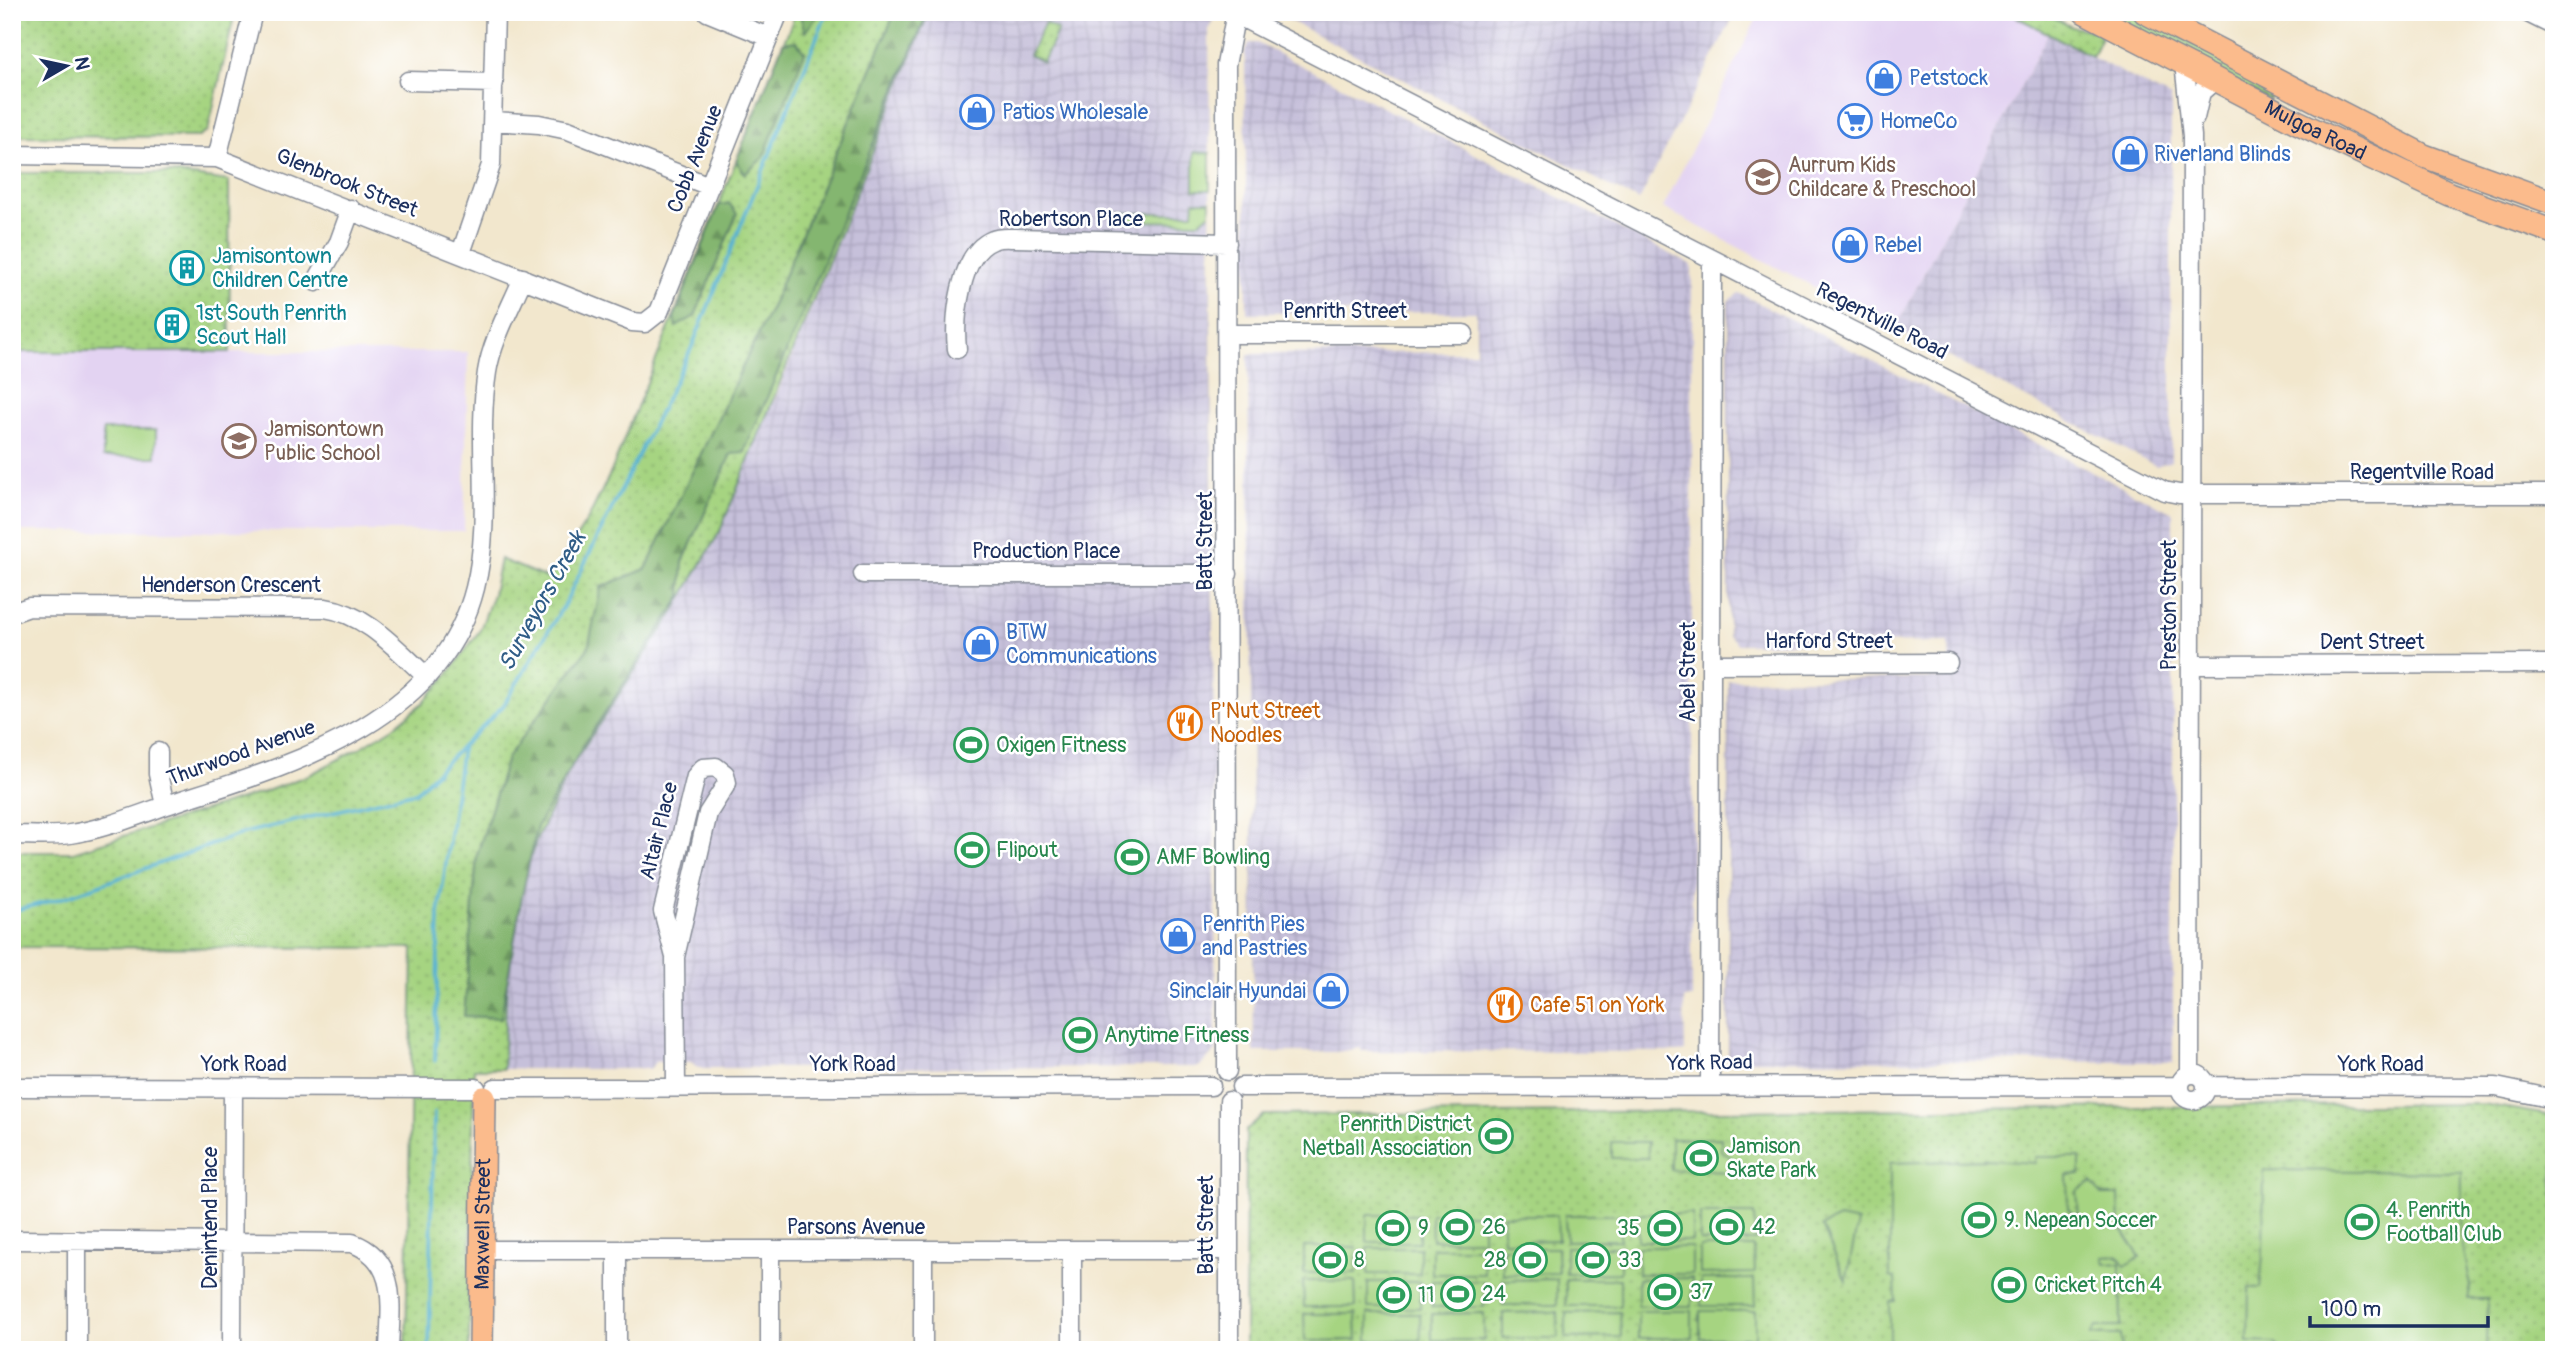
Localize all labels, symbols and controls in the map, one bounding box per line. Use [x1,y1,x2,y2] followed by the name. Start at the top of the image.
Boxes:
[32,32,102,102] north arrow
[69,55,95,72] text: N
[1865,59,1903,97] shop icon: Petstock
[1909,65,1988,92] place label: Petstock
[958,93,996,131] shop icon: Patios Wholesale
[2260,94,2371,166] street label: Mulgoa Road
[1002,99,1149,126] place label: Patios Wholesale
[661,101,729,217] street label: Cobb Avenue
[1836,102,1874,140] supermarket icon: HomeCo
[1880,108,1957,135] place label: HomeCo
[2111,135,2149,173] shop icon: Riverland Blinds
[2154,141,2291,168] place label: Riverland Blinds
[272,142,422,224] street label: Glenbrook Street
[1788,152,1976,203] place label: Aurrum Kids Childcare & Preschool
[1744,158,1782,196] school or university icon: Aurrum Kids Childcare & Preschool
[999,206,1144,233] street label: Robertson Place
[1831,226,1869,264] shop icon: Rebel
[1874,232,1922,259] place label: Rebel
[212,243,349,294] place label: Jamisontown Children Centre
[168,249,206,287] building icon: Jamisontown Children Centre
[1811,276,1953,366] street label: Regentville Road
[1283,298,1408,325] street label: Penrith Street
[196,300,347,351] place label: 1st South Penrith Scout Hall
[153,306,191,344] building icon: 1st South Penrith Scout Hall
[264,416,384,467] place label: Jamisontown Public School
[220,422,258,460] school or university icon: Jamisontown Public School
[2350,459,2494,486] street label: Regentville Road
[1192,491,1219,591] street label: Batt Street
[492,524,593,676] water label: Surveyors Creek
[972,538,1121,565] street label: Production Place
[2156,539,2183,670] street label: Preston Street
[141,572,322,599] street label: Henderson Crescent
[1006,619,1158,670] place label: BTW Communications
[1675,621,1702,722] street label: Abel Street
[962,625,1000,663] shop icon: BTW Communications
[1765,628,1894,655] street label: Harford Street
[2320,629,2425,656] street label: Dent Street
[1210,698,1321,749] place label: P'Nut Street Noodles
[1166,704,1204,742] restaurant icon: P'Nut Street Noodles
[163,713,319,792] street label: Thurwood Avenue
[952,726,990,764] sports icon: Oxigen Fitness
[996,732,1127,759] place label: Oxigen Fitness
[634,779,684,883] street label: Altair Place
[953,831,991,869] sports icon: Flipout
[996,837,1058,864] place label: Flipout
[1113,838,1151,876] sports icon: AMF Bowling
[1156,844,1270,871] place label: AMF Bowling
[1202,911,1308,962] place label: Penrith Pies and Pastries
[1159,917,1197,955] shop icon: Penrith Pies and Pastries
[1312,972,1350,1010] shop icon: Sinclair Hyundai
[1169,978,1306,1005] place label: Sinclair Hyundai
[1486,986,1524,1024] restaurant icon: Cafe 51 on York
[1530,992,1665,1019] place label: Cafe 51 on York
[1061,1016,1099,1054] sports icon: Anytime Fitness
[1104,1022,1250,1049] place label: Anytime Fitness
[1666,1049,1753,1077] street label: York Road
[200,1051,287,1078] street label: York Road
[809,1051,896,1078] street label: York Road
[2337,1051,2424,1078] street label: York Road
[1302,1111,1473,1162] place label: Penrith District Netball Association
[1477,1117,1515,1155] sports icon: Penrith District Netball Association
[1726,1133,1817,1184] place label: Jamison Skate Park
[1682,1139,1720,1177] sports icon: Jamison Skate Park
[197,1146,224,1289] street label: Denintend Place
[468,1158,497,1290] street label: Maxwell Street
[1193,1175,1220,1275] street label: Batt Street
[2386,1197,2502,1248] place label: 4. Penrith Football Club
[1960,1201,1998,1239] sports icon: 9. Nepean Soccer
[2343,1203,2381,1241] sports icon: 4. Penrith Football Club
[2004,1207,2158,1234] place label: 9. Nepean Soccer
[1438,1208,1476,1246] sports icon: 26
[1708,1208,1746,1246] sports icon: 42
[1374,1209,1412,1247] sports icon: 9
[1646,1209,1684,1247] sports icon: 35
[787,1214,926,1241] street label: Parsons Avenue
[1482,1214,1506,1241] place label: 26
[1752,1214,1776,1241] place label: 42
[1418,1215,1429,1242] place label: 9
[1617,1215,1640,1242] place label: 35
[1311,1241,1349,1279] sports icon: 8
[1511,1241,1549,1279] sports icon: 28
[1574,1241,1612,1279] sports icon: 33
[1354,1247,1365,1274] place label: 8
[1484,1247,1506,1274] place label: 28
[1618,1247,1641,1274] place label: 33
[1990,1266,2028,1304] sports icon: Cricket Pitch 4
[2034,1272,2162,1299] place label: Cricket Pitch 4
[1646,1273,1684,1311] sports icon: 37
[1439,1275,1477,1313] sports icon: 24
[1375,1276,1413,1314] sports icon: 11
[1690,1279,1713,1306] place label: 37
[1482,1281,1506,1308] place label: 24
[1418,1282,1434,1309] place label: 11
[2310,1285,2489,1329] scale bar
[2321,1296,2381,1323] text: 100 m

